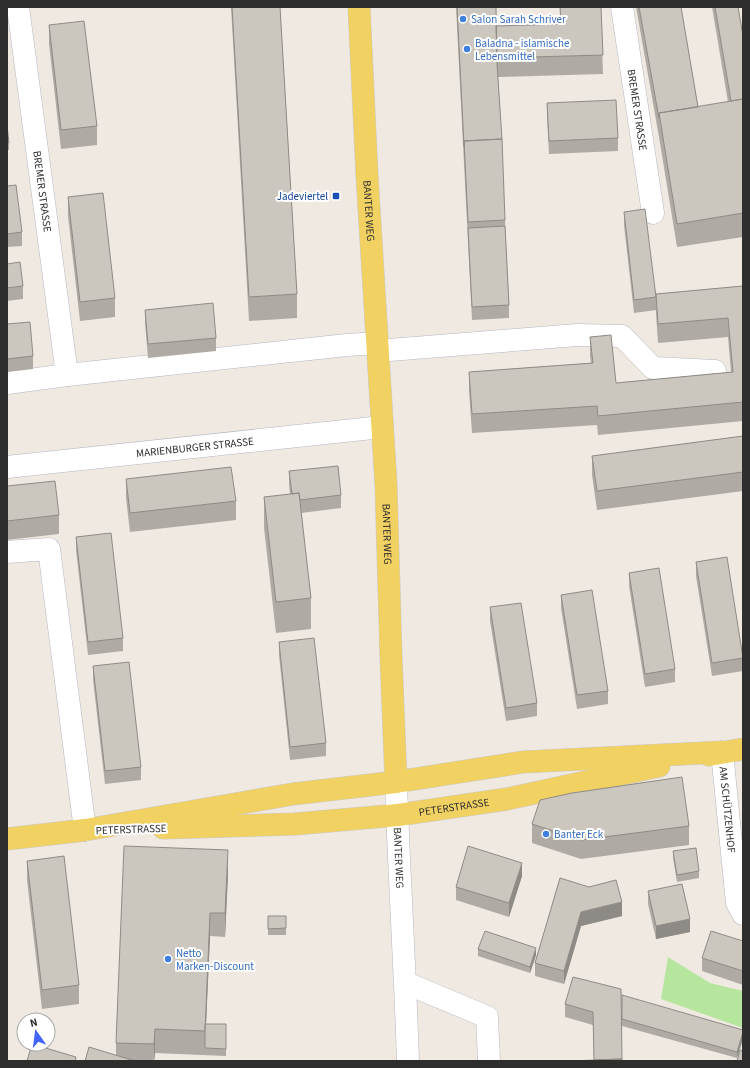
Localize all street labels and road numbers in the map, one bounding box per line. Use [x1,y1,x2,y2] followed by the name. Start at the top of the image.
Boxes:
[623,68,651,152] street label: BREMER STRASSE
[29,150,55,233] street label: BREMER STRASSE
[359,180,378,242] street label: BANTER WEG
[135,434,255,461] street label: MARIENBURGER STRASSE
[379,504,395,565] street label: BANTER WEG
[715,766,739,854] street label: AM SCHÜTZENHOF
[418,795,490,820] street label: PETERSTRASSE
[95,821,167,838] street label: PETERSTRASSE
[390,827,407,889] street label: BANTER WEG

